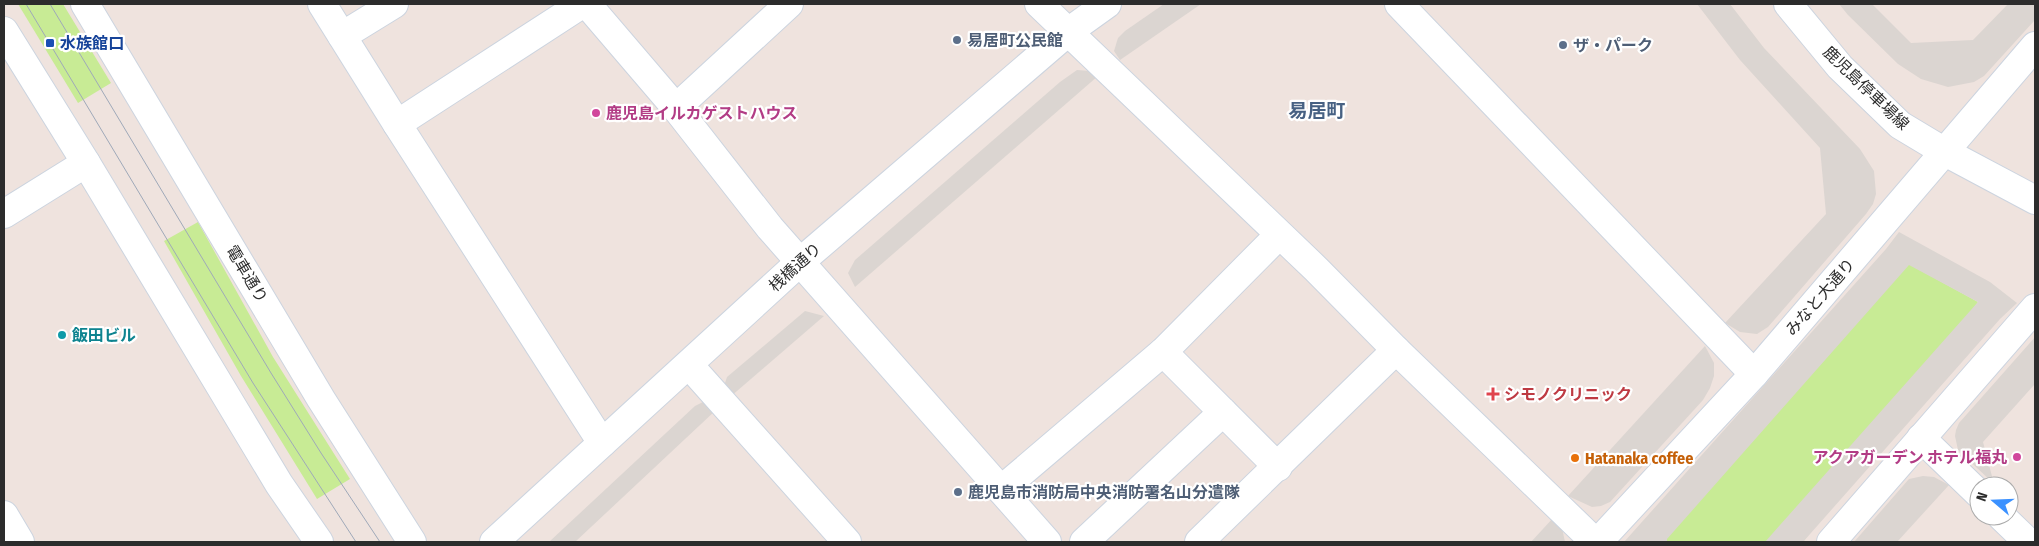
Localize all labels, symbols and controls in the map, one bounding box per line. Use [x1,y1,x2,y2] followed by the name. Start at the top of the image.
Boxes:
[967,31,1063,50] place label: 易居町公民館
[60,34,124,53] place label: 水族館口
[951,34,963,46] marker: 易居町公民館
[1573,36,1653,55] place label: ザ・パーク
[44,37,56,49] marker: 水族館口
[1557,39,1569,51] marker: ザ・パーク
[1819,42,1913,134] street label: 鹿児島停車場線
[1288,99,1346,122] district label: 易居町
[606,104,798,123] place label: 鹿児島イルカゲストハウス
[590,107,602,119] marker: 鹿児島イルカゲストハウス
[765,239,825,295] street label: 桟橋通り
[222,242,272,306] street label: 電車通り
[1781,255,1859,339] street label: みなと大通り
[71,326,136,345] place label: 飯田ビル
[56,329,68,341] marker: 飯田ビル
[1504,385,1632,404] place label: シモノクリニック
[1486,387,1500,401] marker: シモノクリニック
[1812,448,2007,467] place label: アクアガーデン ホテル福丸
[1585,449,1693,468] place label: Hatanaka coffee
[2011,451,2023,463] marker: アクアガーデン ホテル福丸
[1569,452,1581,464] marker: Hatanaka coffee
[1969,476,2019,526] north arrow
[968,483,1240,502] place label: 鹿児島市消防局中央消防署名山分遣隊
[952,486,964,498] marker: 鹿児島市消防局中央消防署名山分遣隊
[1973,490,1992,504] text: N

